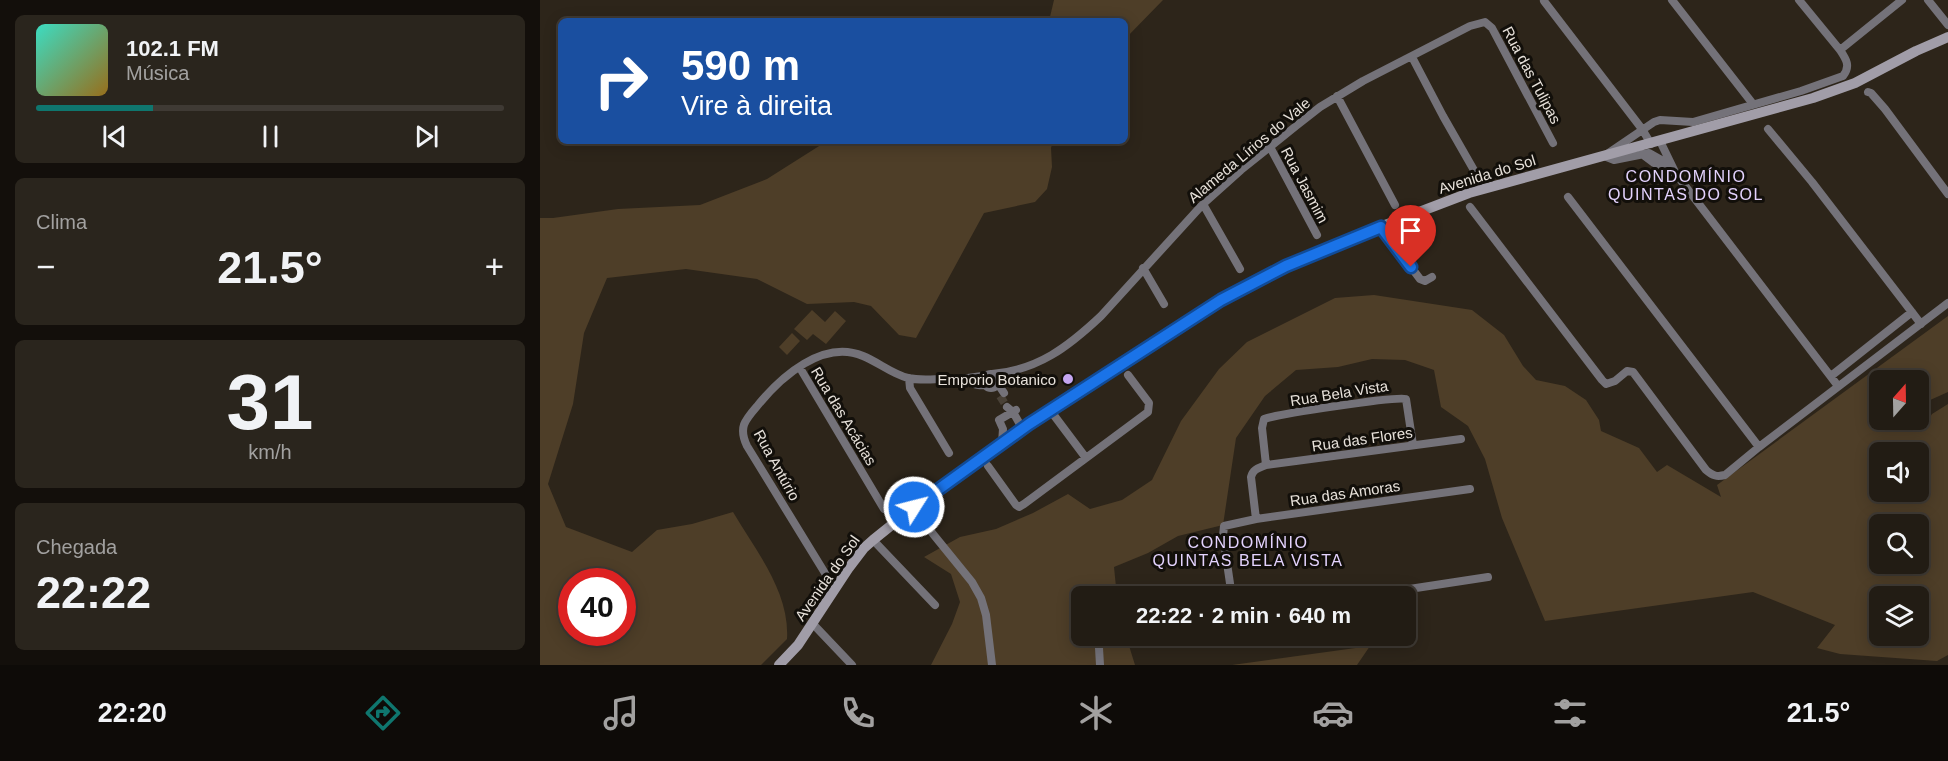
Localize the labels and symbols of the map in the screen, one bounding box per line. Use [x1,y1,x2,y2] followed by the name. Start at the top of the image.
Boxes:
[1499,24,1565,126] street label: Rua das Tulipas
[1185,94,1313,206] street label: Alameda Lírios do Vale
[1278,144,1332,226] street label: Rua Jasmim
[1436,151,1538,197] street label: Avenida do Sol
[1608,167,1764,203] district label: CONDOMÍNIO QUINTAS DO SOL
[1385,205,1436,267] pin
[808,364,880,468] street label: Rua das Acácias
[1869,370,1929,430] north arrow
[938,371,1056,388] place label: Emporio Botanico
[1061,372,1075,386] marker: Emporio Botanico
[1289,377,1390,409] street label: Rua Bela Vista
[1310,424,1414,454] street label: Rua das Flores
[751,427,803,503] street label: Rua Antúrio
[882,475,946,539] position arrow
[1289,477,1401,509] street label: Rua das Amoras
[791,532,863,624] street label: Avenida do Sol
[1153,533,1343,569] district label: CONDOMÍNIO QUINTAS BELA VISTA
[558,568,636,646] speed limit sign: 40

